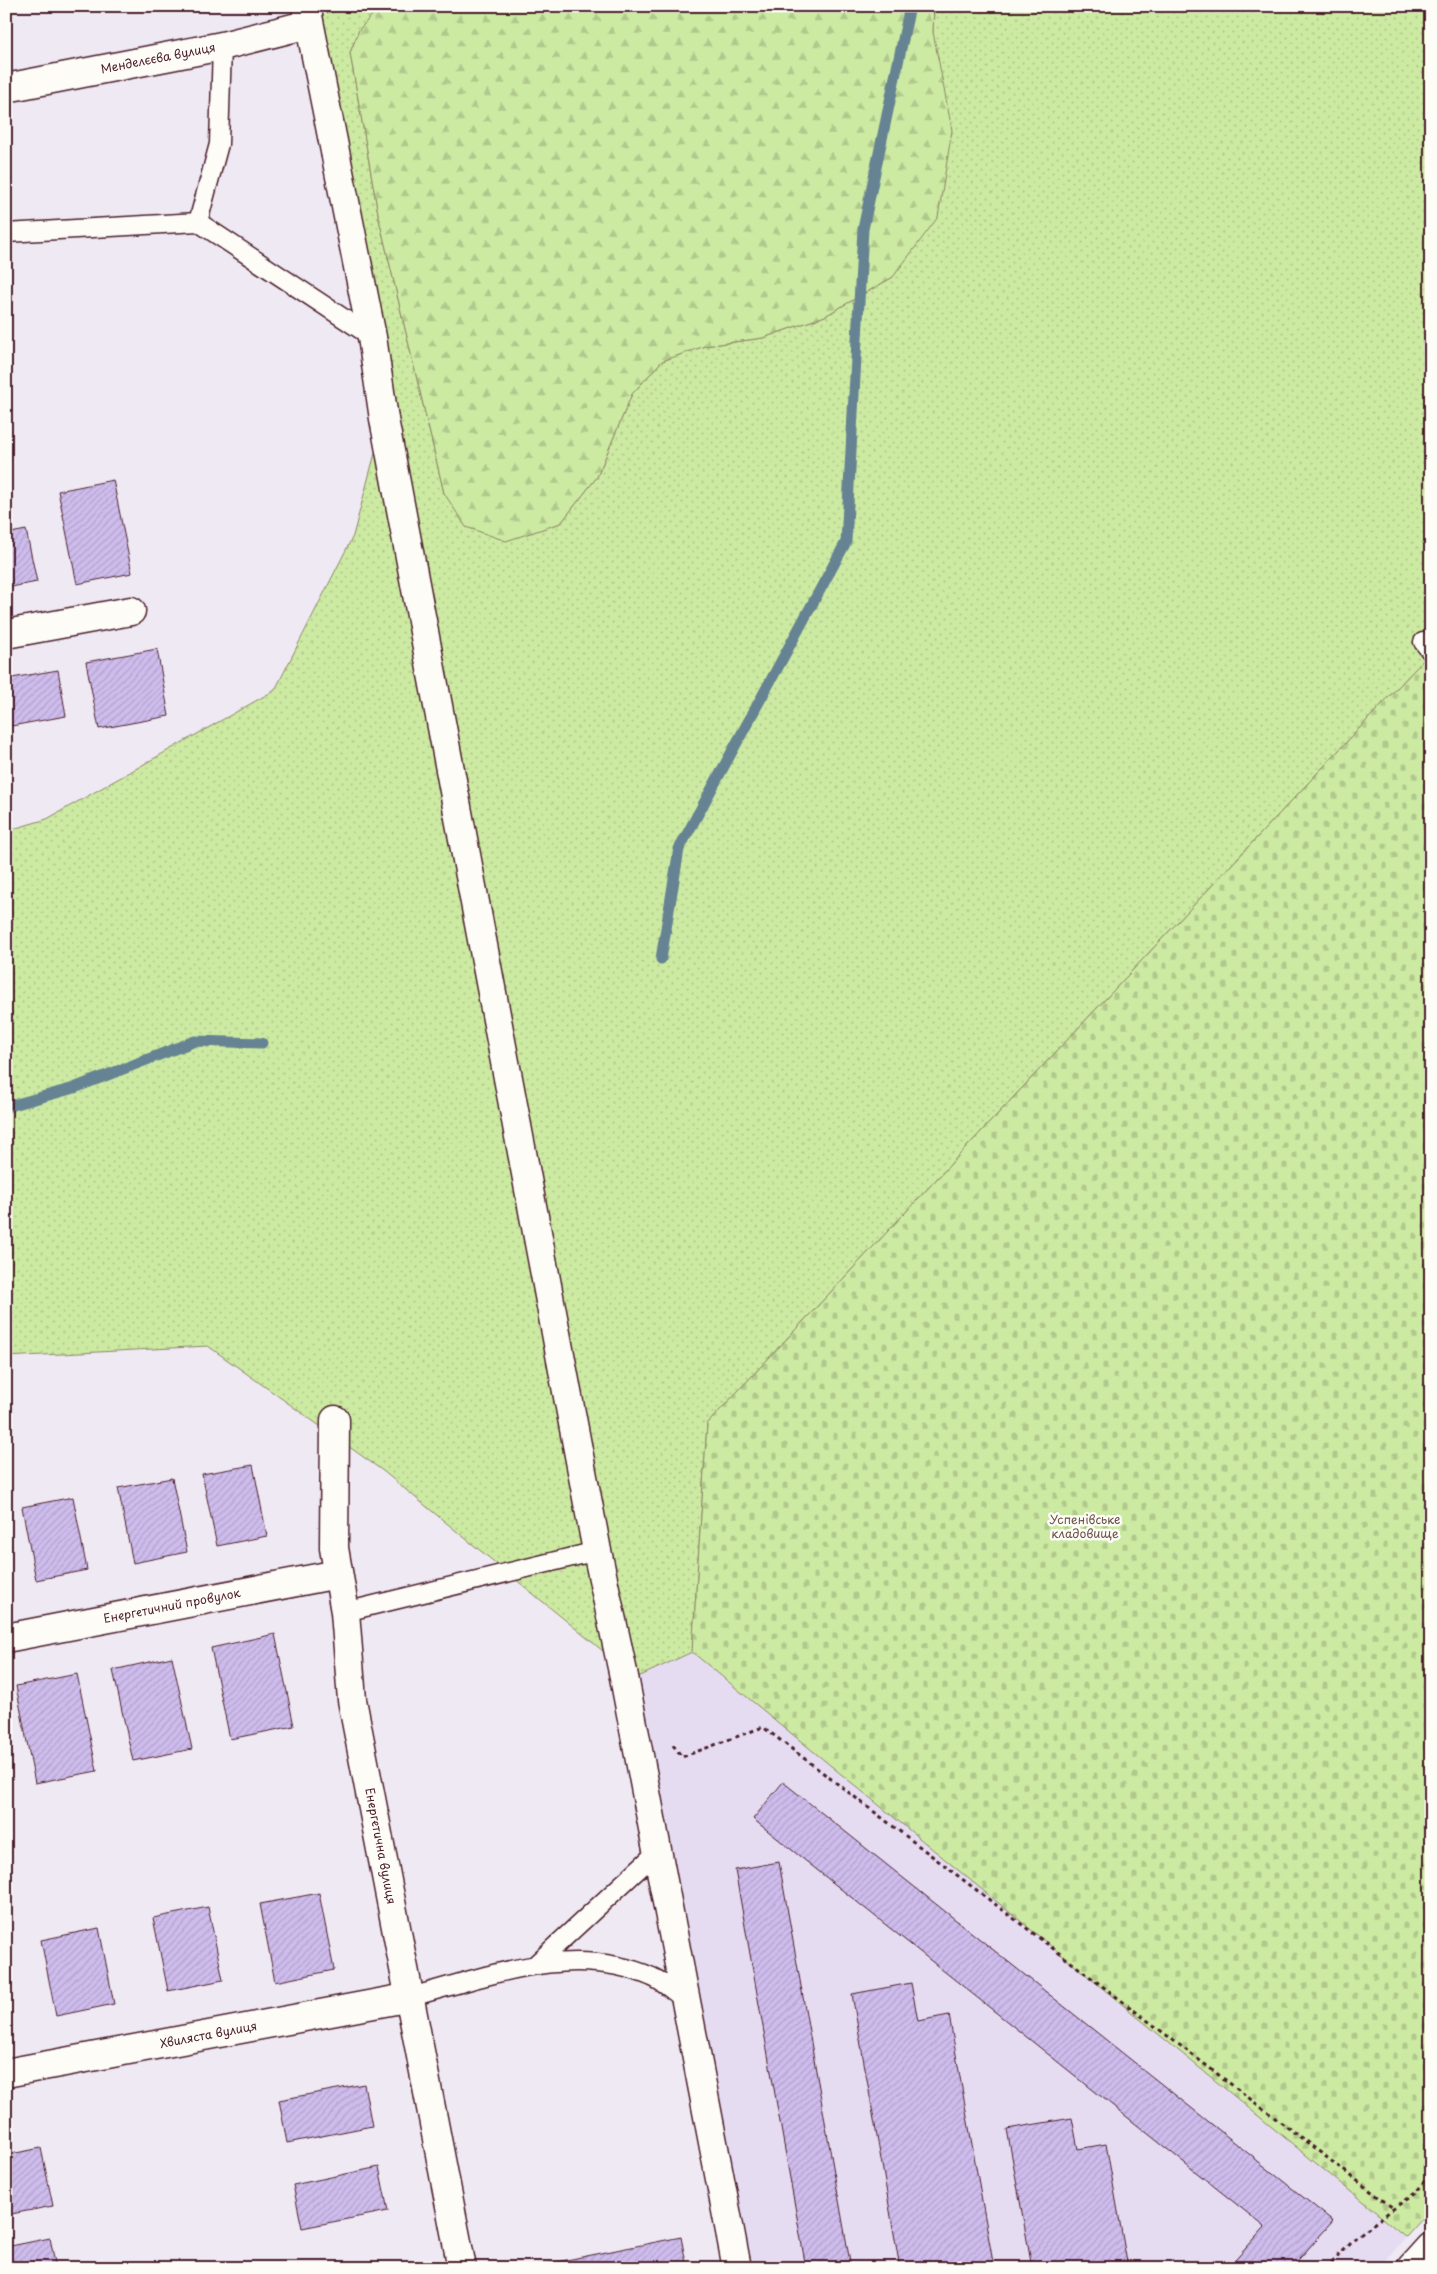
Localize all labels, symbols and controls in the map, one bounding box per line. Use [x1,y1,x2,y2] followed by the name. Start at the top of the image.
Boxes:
[99,37,217,77] street label: Менделєєва вулиця
[1050,1510,1120,1542] park label: Успенівське кладовище
[102,1583,243,1627] street label: Енергетичний провулок
[361,1786,401,1906] street label: Енергетична вулиця
[158,2016,258,2052] street label: Хвиляста вулиця

